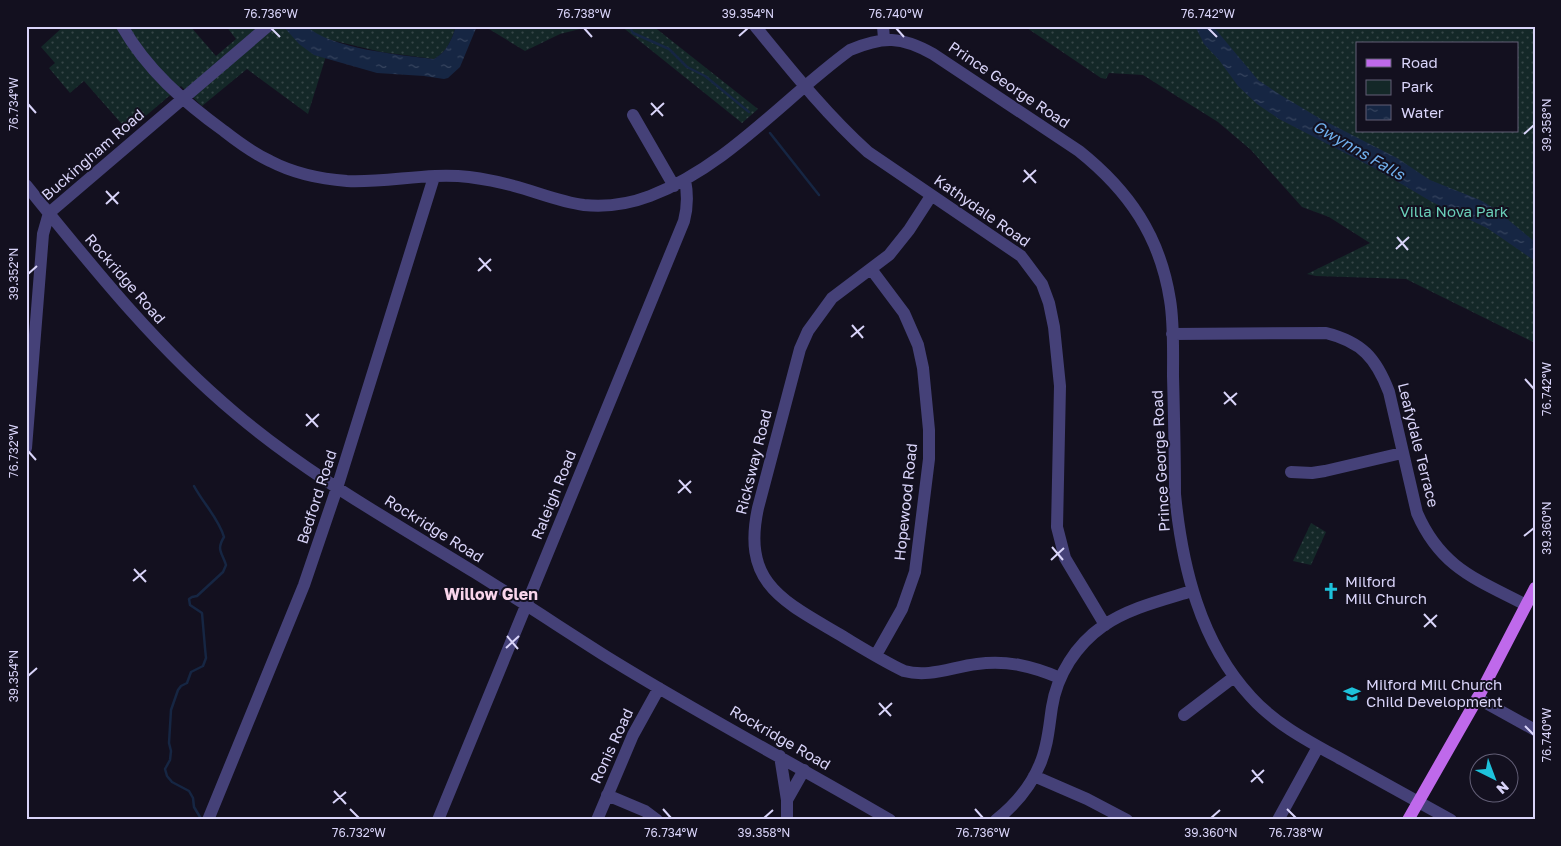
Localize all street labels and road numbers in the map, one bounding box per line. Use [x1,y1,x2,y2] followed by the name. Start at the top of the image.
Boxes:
[946,37,1073,131] street label: Prince George Road
[37,105,147,204] street label: Buckingham Road
[931,170,1034,250] street label: Kathydale Road
[82,230,170,327] street label: Rockridge Road
[1395,381,1443,509] street label: Leafydale Terrace
[1147,390,1173,532] street label: Prince George Road
[731,407,775,516] street label: Ricksway Road
[890,442,920,561] street label: Hopewood Road
[292,447,340,546] street label: Bedford Road
[527,447,579,542] street label: Raleigh Road
[382,491,487,566] street label: Rockridge Road
[727,701,834,773] street label: Rockridge Road
[586,705,636,786] street label: Ronis Road

